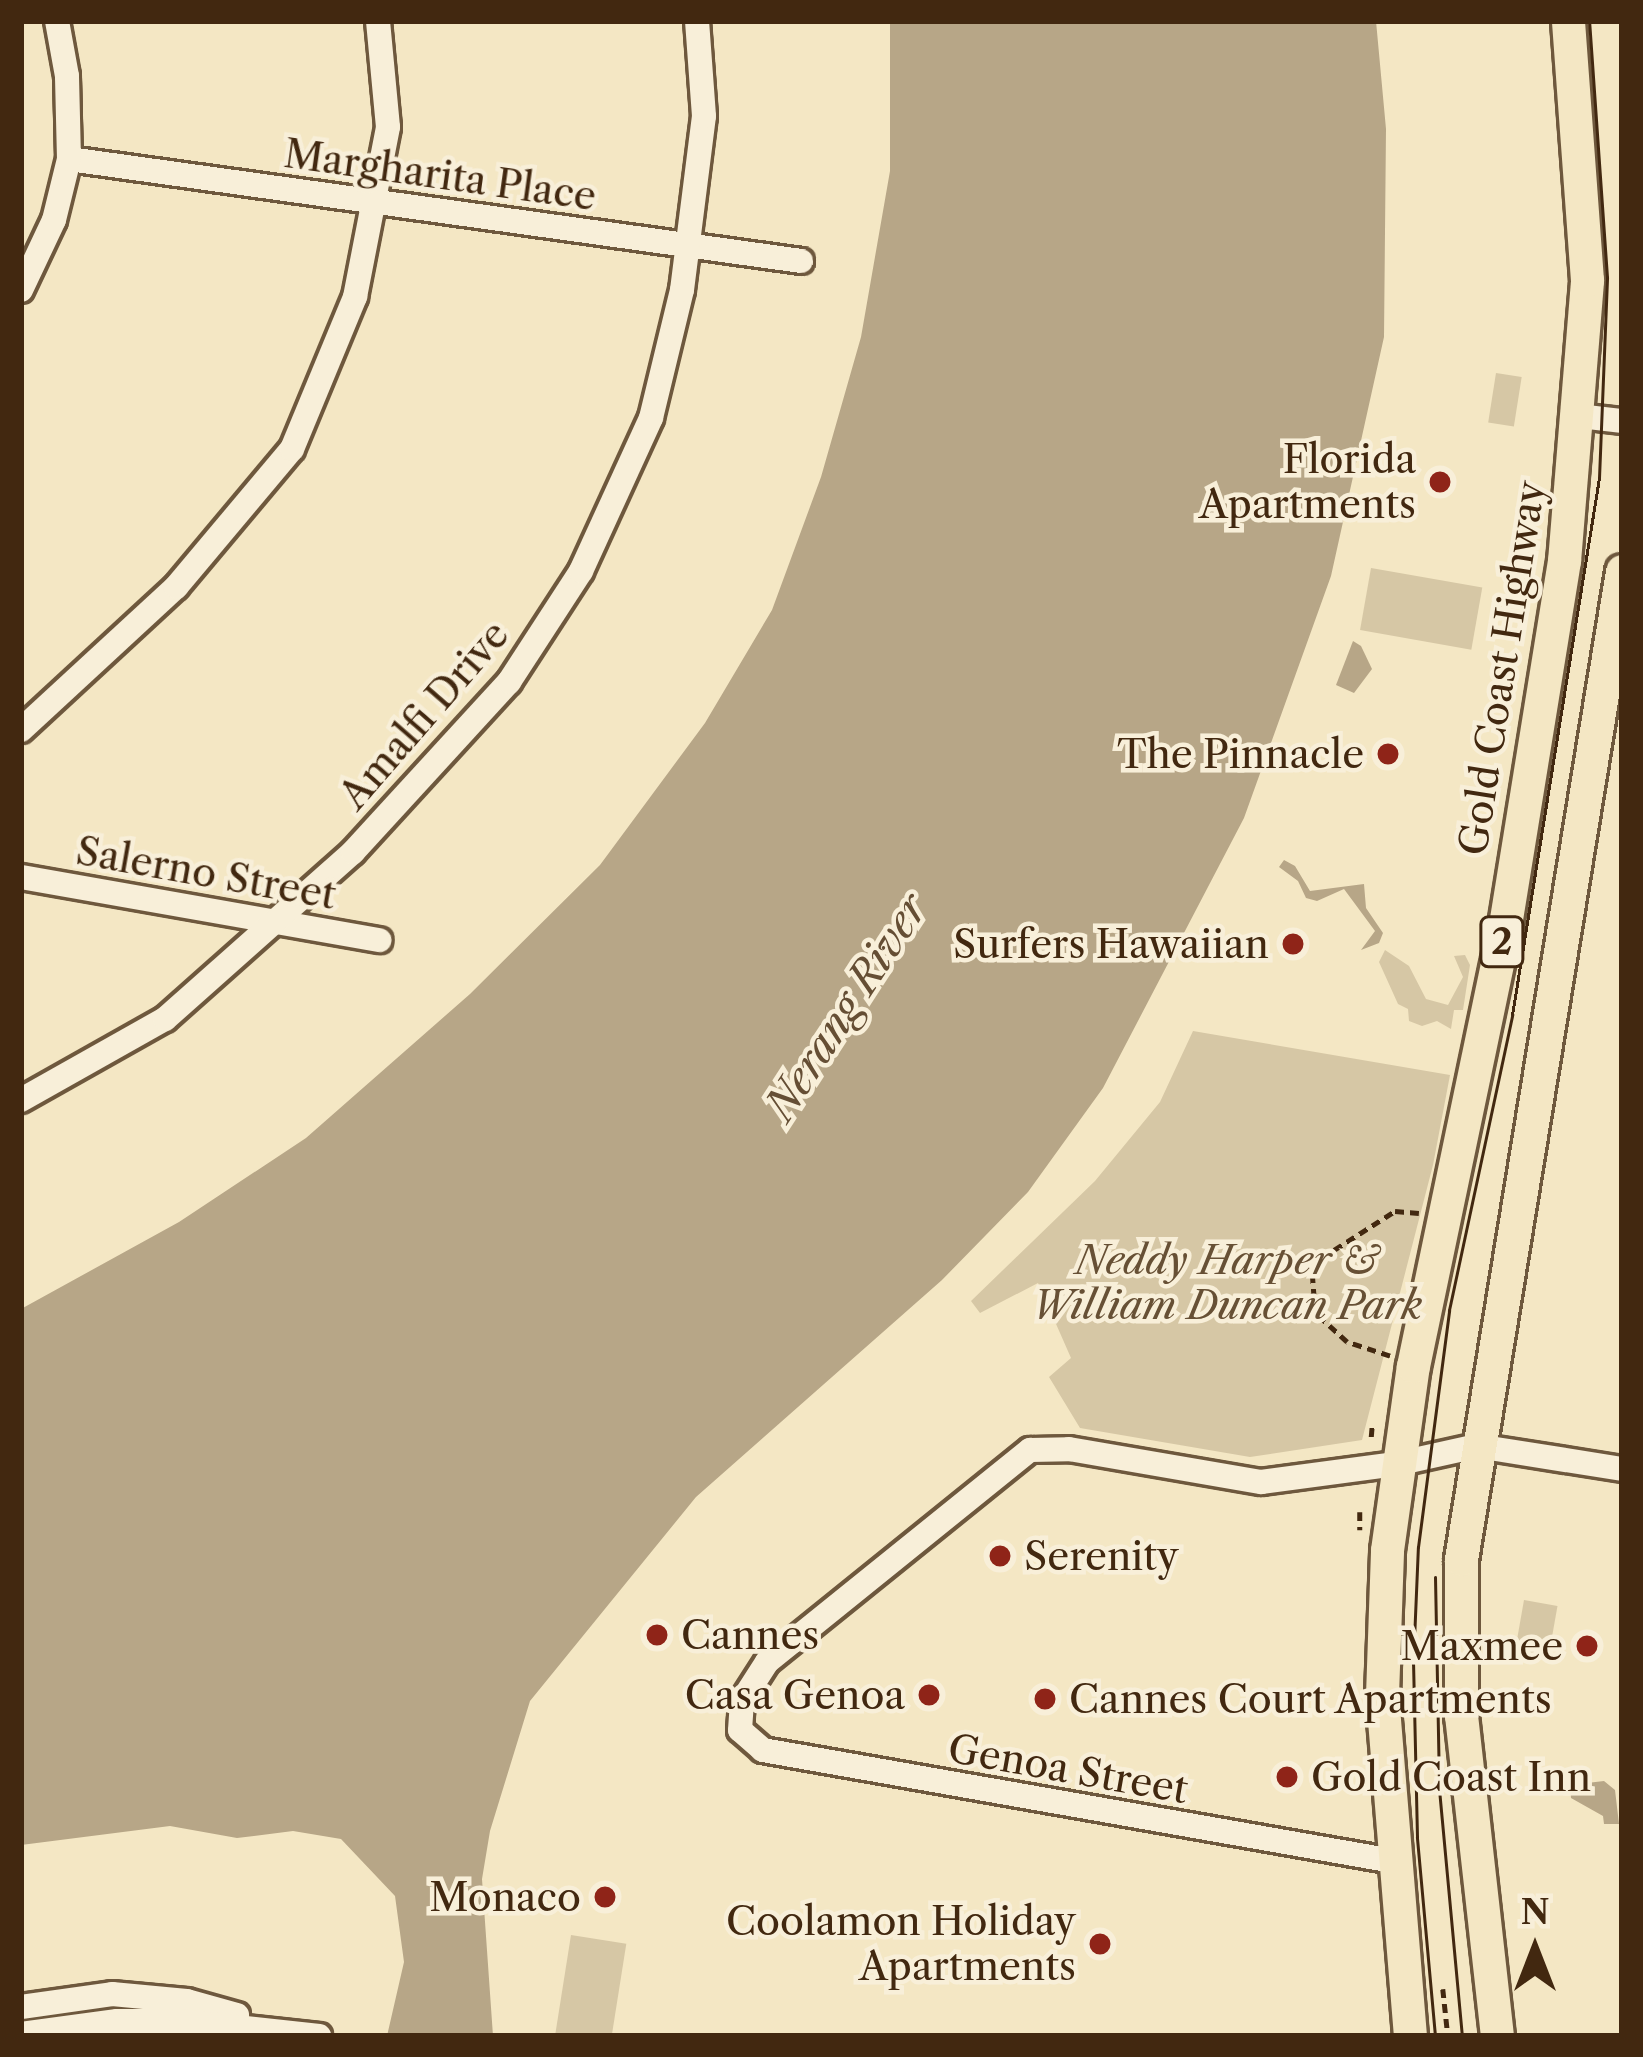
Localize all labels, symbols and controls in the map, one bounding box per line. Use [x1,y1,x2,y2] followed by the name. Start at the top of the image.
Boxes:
[281,130,599,220] street label: Margharita Place
[1199,437,1416,528] place label: Florida Apartments
[1427,469,1453,495] marker: Florida Apartments
[1449,478,1555,858] street label: Gold Coast Highway
[330,611,518,819] street label: Amalfi Drive
[1117,731,1364,777] place label: The Pinnacle
[1375,741,1401,767] marker: The Pinnacle
[73,827,339,919] street label: Salerno Street
[754,885,938,1129] water label: Nerang River
[1478,912,1526,972] road number: 2
[953,921,1269,967] place label: Surfers Hawaiian
[1280,931,1306,957] marker: Surfers Hawaiian
[1032,1238,1422,1329] park label: Neddy Harper & William Duncan Park
[1024,1533,1179,1579] place label: Serenity
[987,1543,1013,1569] marker: Serenity
[681,1612,819,1658] place label: Cannes
[644,1622,670,1648] marker: Cannes
[1401,1623,1563,1669] place label: Maxmee
[1574,1633,1600,1659] marker: Maxmee
[684,1672,905,1718] place label: Casa Genoa
[1069,1676,1553,1722] place label: Cannes Court Apartments
[916,1682,942,1708] marker: Casa Genoa
[1032,1686,1058,1712] marker: Cannes Court Apartments
[944,1725,1192,1813] street label: Genoa Street
[1311,1754,1591,1800] place label: Gold Coast Inn
[1274,1764,1300,1790] marker: Gold Coast Inn
[429,1874,581,1920] place label: Monaco
[592,1884,618,1910] marker: Monaco
[1475,1889,1595,2009] north arrow
[1521,1892,1549,1933] text: N
[726,1899,1076,1990] place label: Coolamon Holiday Apartments
[1087,1931,1113,1957] marker: Coolamon Holiday Apartments

